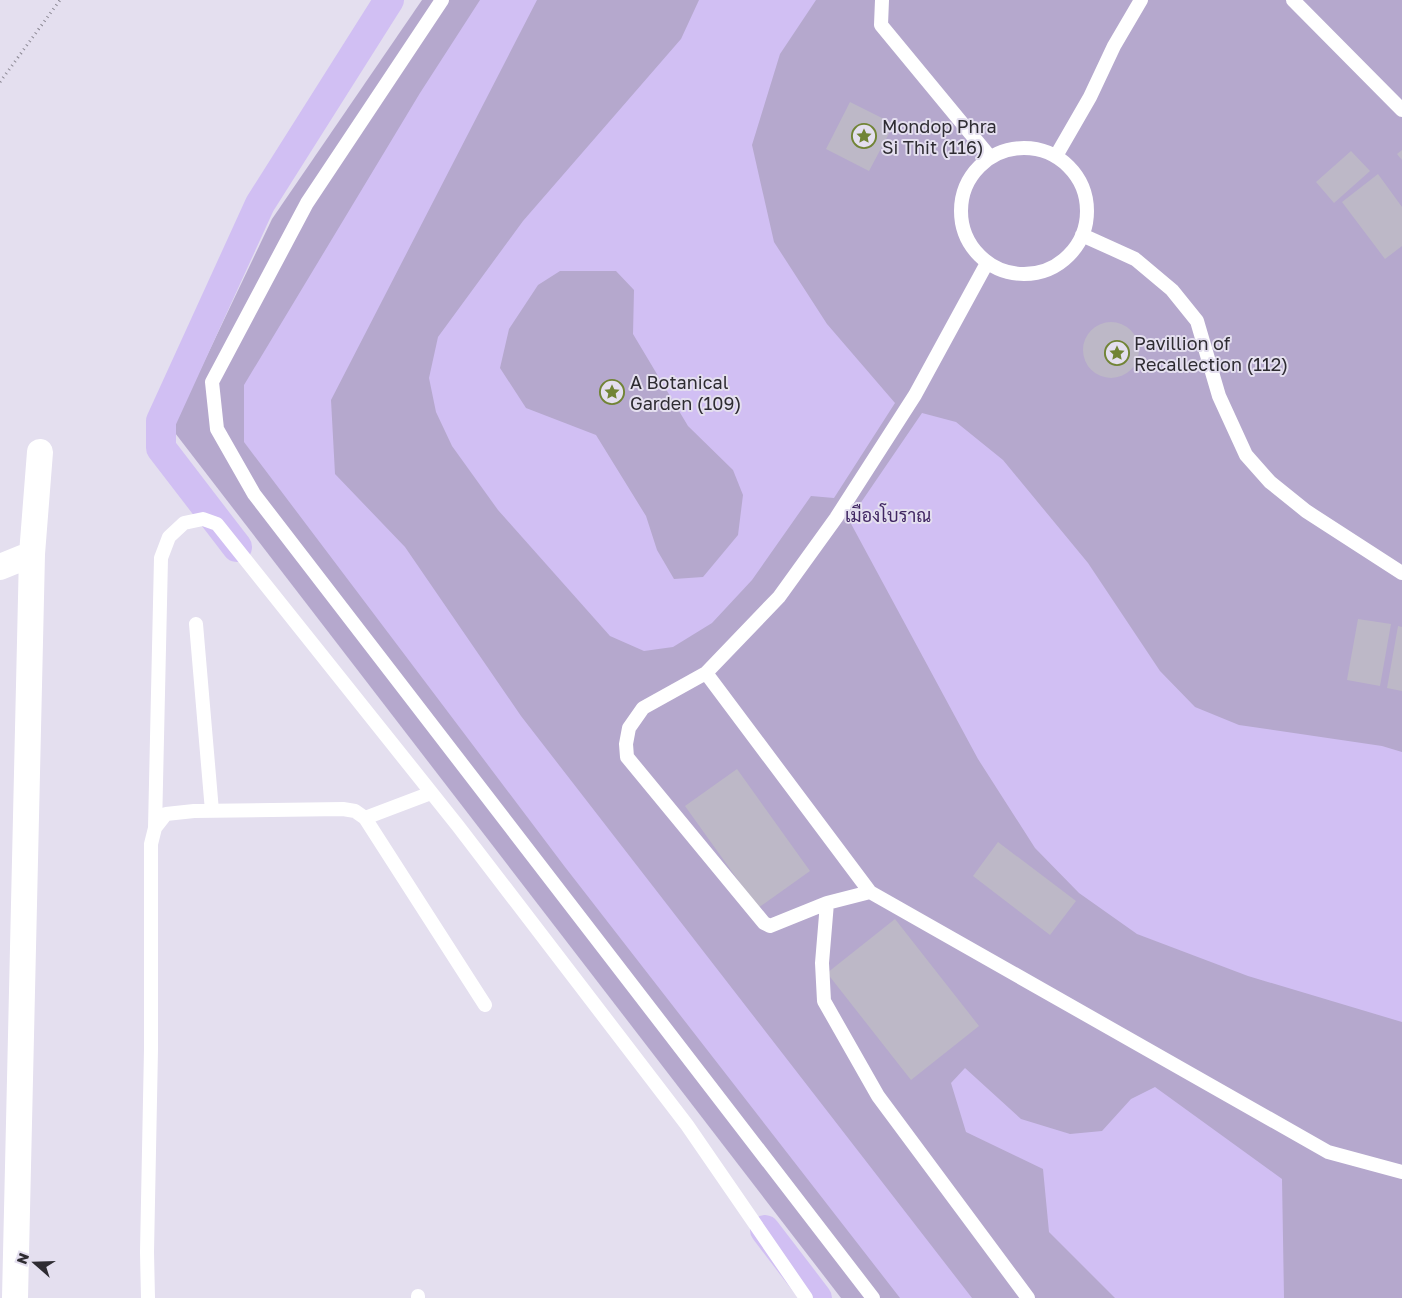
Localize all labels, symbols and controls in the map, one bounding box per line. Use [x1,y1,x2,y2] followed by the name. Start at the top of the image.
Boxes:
[882,115,997,158] place label: Mondop Phra Si Thit (116)
[851,123,877,149] place icon: Mondop Phra Si Thit (116)
[1134,332,1288,375] place label: Pavillion of Recallection (112)
[1104,340,1130,366] place icon: Pavillion of Recallection (112)
[630,371,741,414] place label: A Botanical Garden (109)
[599,379,625,405] place icon: A Botanical Garden (109)
[845,503,931,526] park label: เมืองโบราณ
[10,1238,60,1288] north arrow
[13,1250,32,1266] text: N

